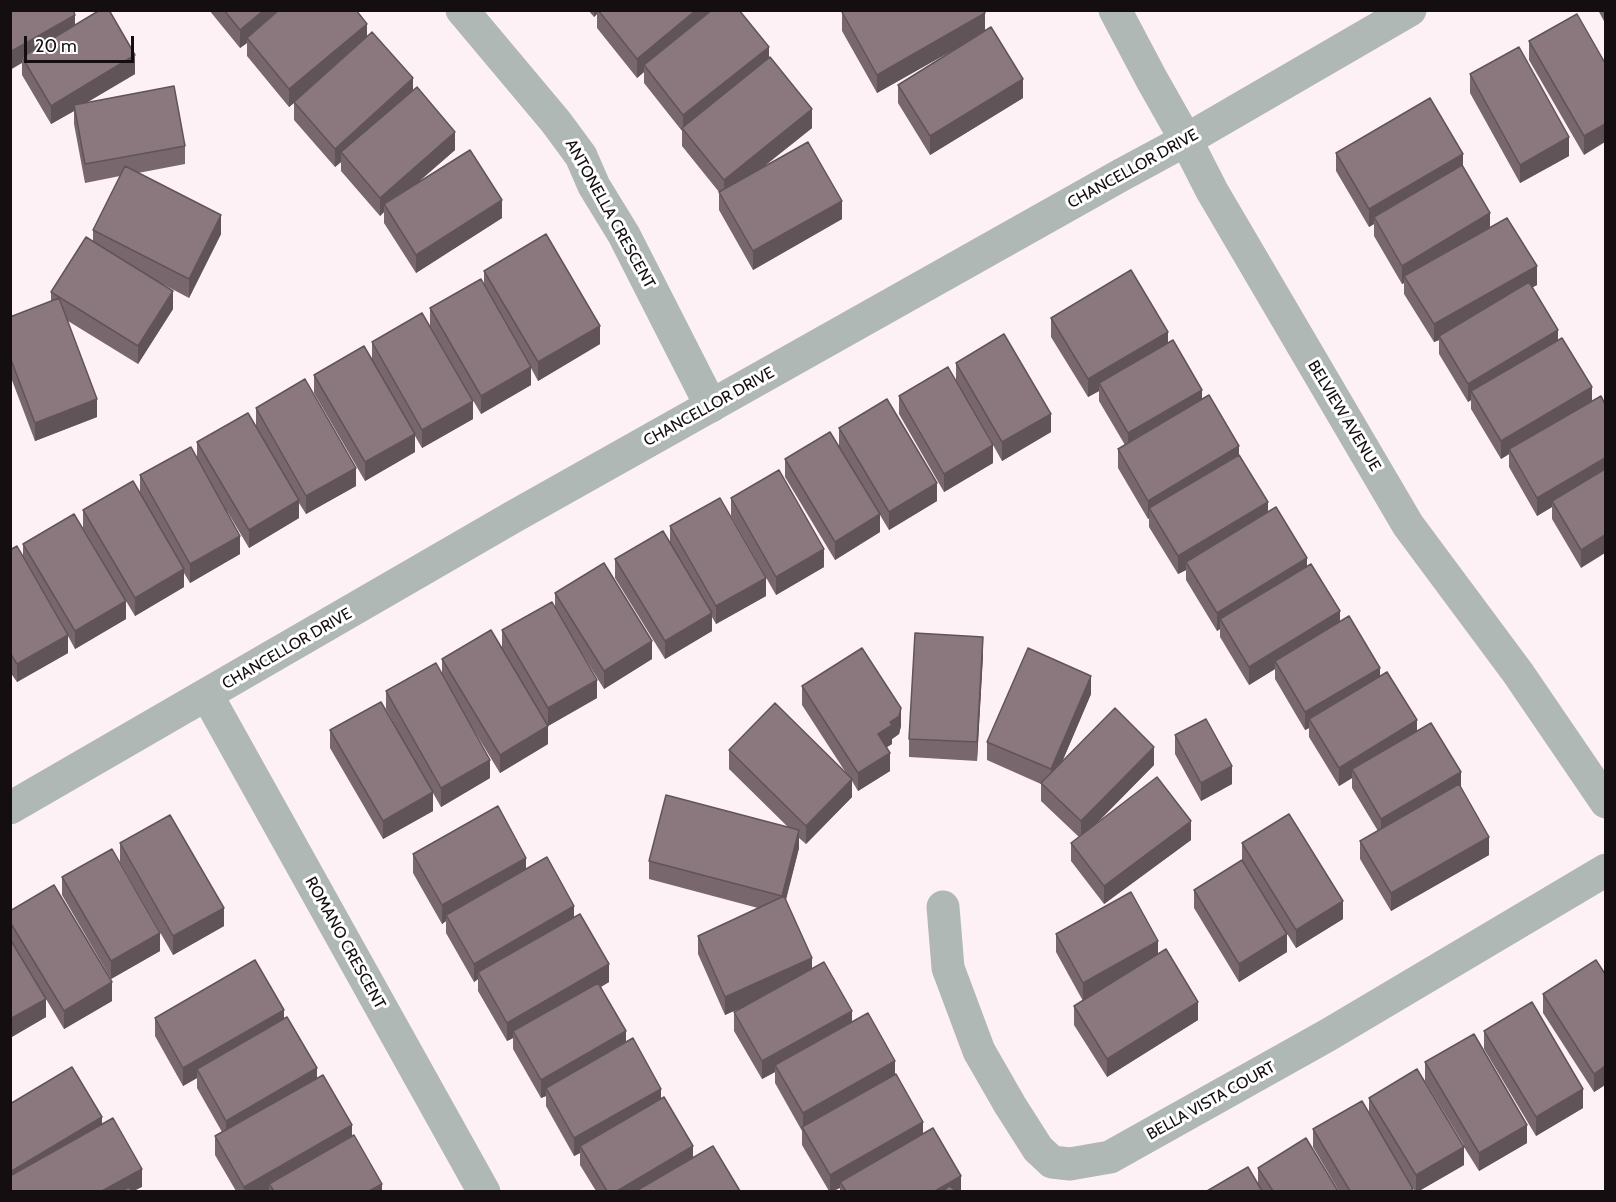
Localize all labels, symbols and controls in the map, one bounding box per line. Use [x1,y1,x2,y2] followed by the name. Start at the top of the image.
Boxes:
[27,24,136,62] scale bar
[35,35,77,57] text: 20 m
[1064,125,1202,213] street label: CHANCELLOR DRIVE
[561,136,659,292] street label: ANTONELLA CRESCENT
[1303,357,1385,475] street label: BELVIEW AVENUE
[640,363,778,451] street label: CHANCELLOR DRIVE
[219,604,355,694] street label: CHANCELLOR DRIVE
[301,874,389,1012] street label: ROMANO CRESCENT
[1143,1058,1279,1144] street label: BELLA VISTA COURT

